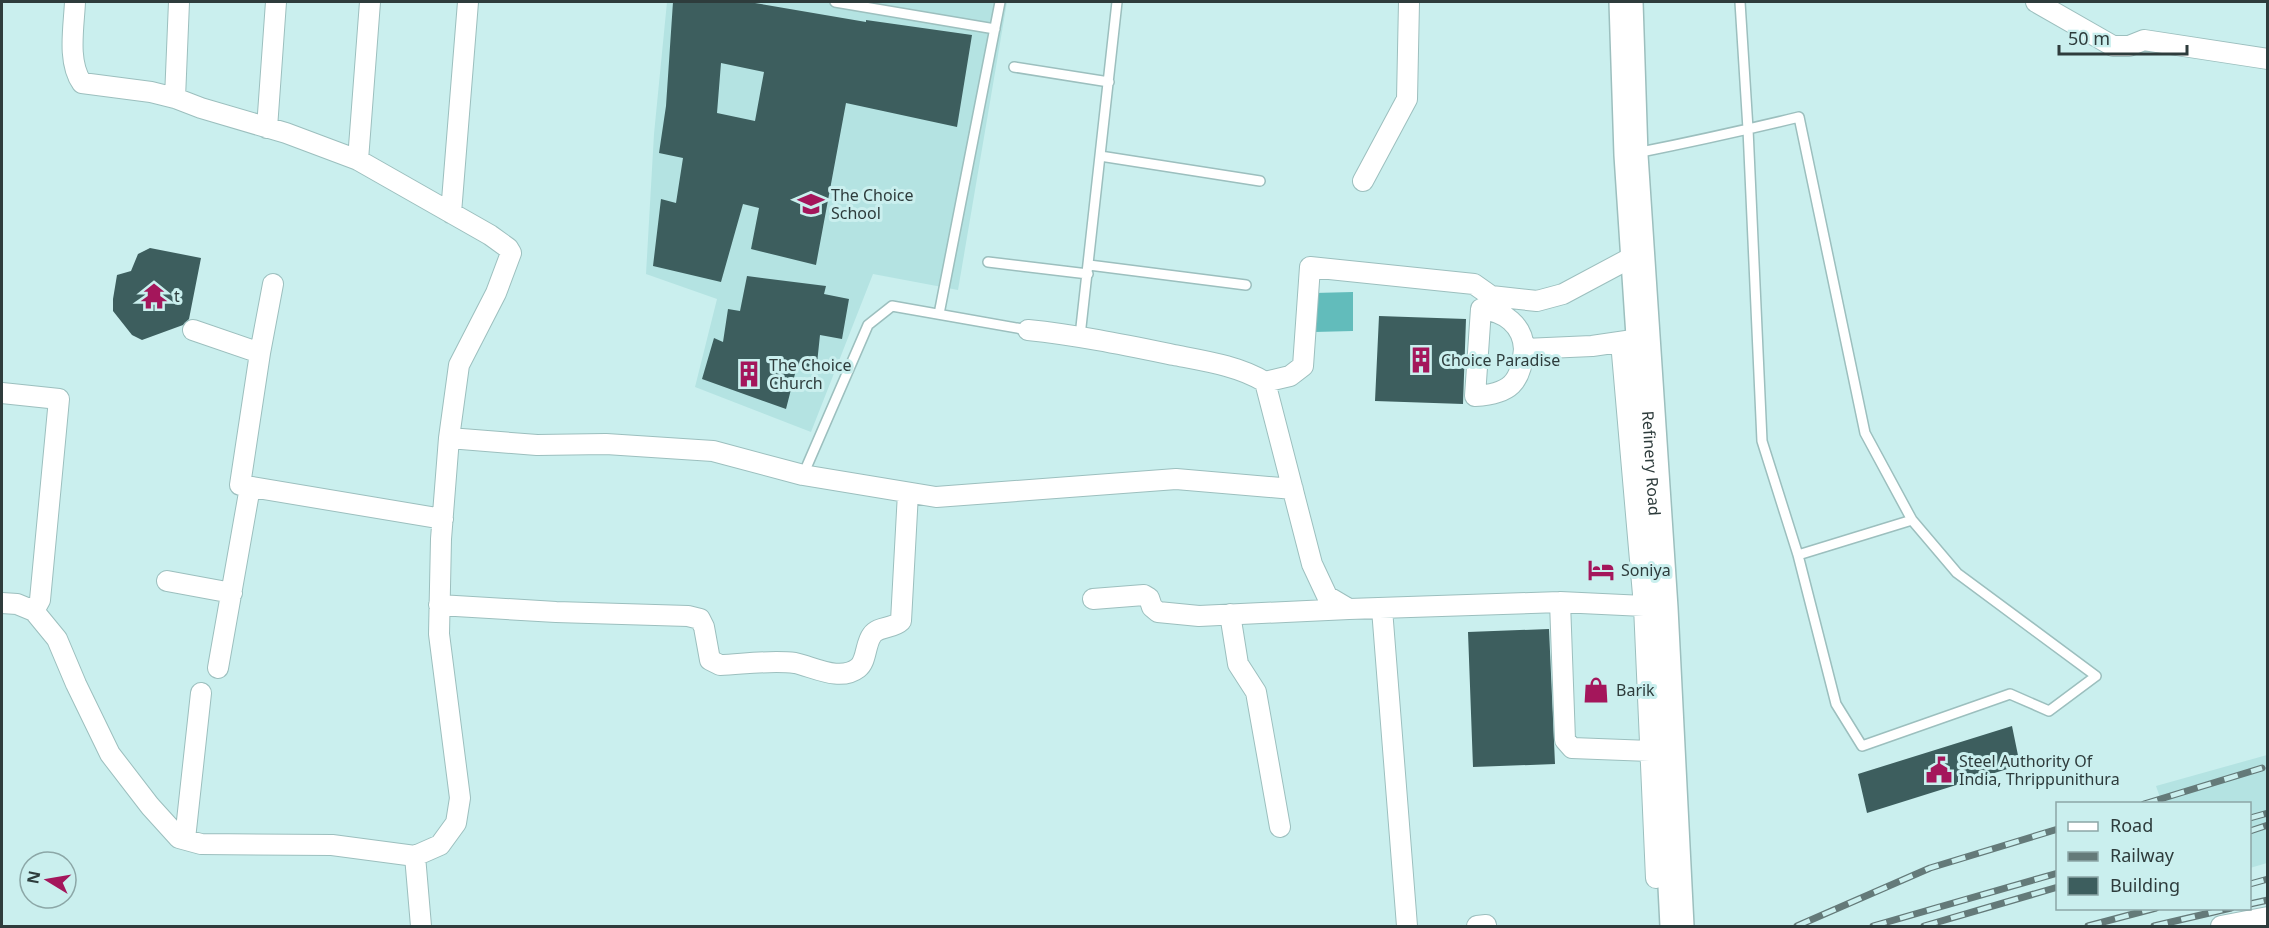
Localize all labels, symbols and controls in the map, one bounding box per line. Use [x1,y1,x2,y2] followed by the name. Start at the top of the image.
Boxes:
[2059,18,2186,56] scale bar
[2068,26,2110,50] text: 50 m
[831,184,913,224] place label: The Choice School
[796,189,826,219] school or university icon: The Choice School
[139,281,169,311] temple icon: t
[174,285,180,307] place label: t
[1406,345,1436,375] building icon: Choice Paradise
[1441,349,1560,371] place label: Choice Paradise
[769,354,851,394] place label: The Choice Church
[734,359,764,389] building icon: The Choice Church
[1637,410,1666,516] street label: Refinery Road
[1586,555,1616,585] hotel icon: Soniya
[1621,559,1671,581] place label: Soniya
[1581,675,1611,705] shop icon: Barik
[1616,679,1655,701] place label: Barik
[1959,750,2120,790] place label: Steel Authority Of India, Thrippunithura
[1924,755,1954,785] public building icon: Steel Authority Of India, Thrippunithura
[2056,802,2251,910] legend
[2110,813,2153,837] text: Road
[2110,843,2175,867] text: Railway
[18,850,78,910] north arrow
[21,869,45,886] text: N
[2110,873,2180,897] text: Building

